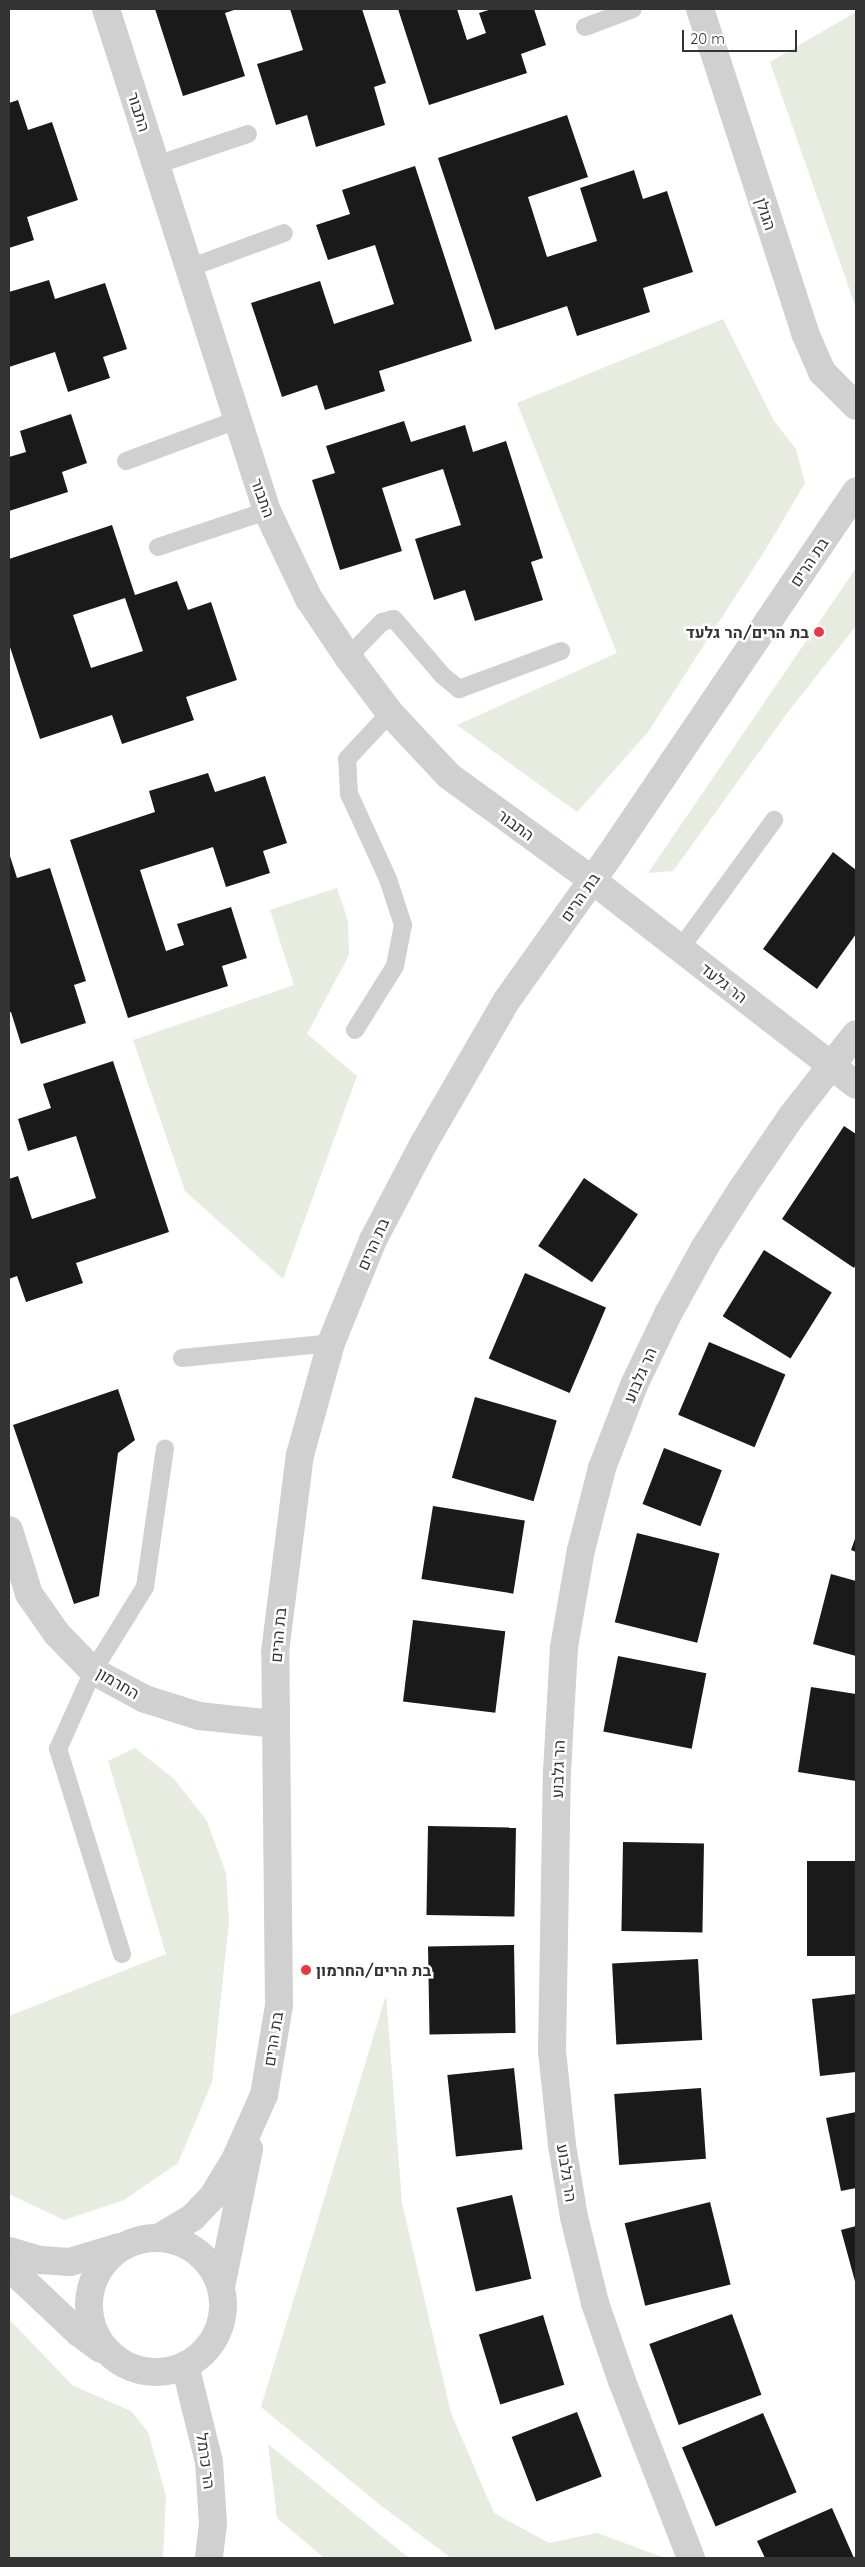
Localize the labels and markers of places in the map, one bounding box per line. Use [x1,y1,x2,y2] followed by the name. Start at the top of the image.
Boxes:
[686,622,809,642] place label: בת הרים/הר גלעד
[813,626,825,638] marker: בת הרים/הר גלעד
[316,1960,431,1980] place label: בת הרים/החרמון
[300,1964,312,1976] marker: בת הרים/החרמון

